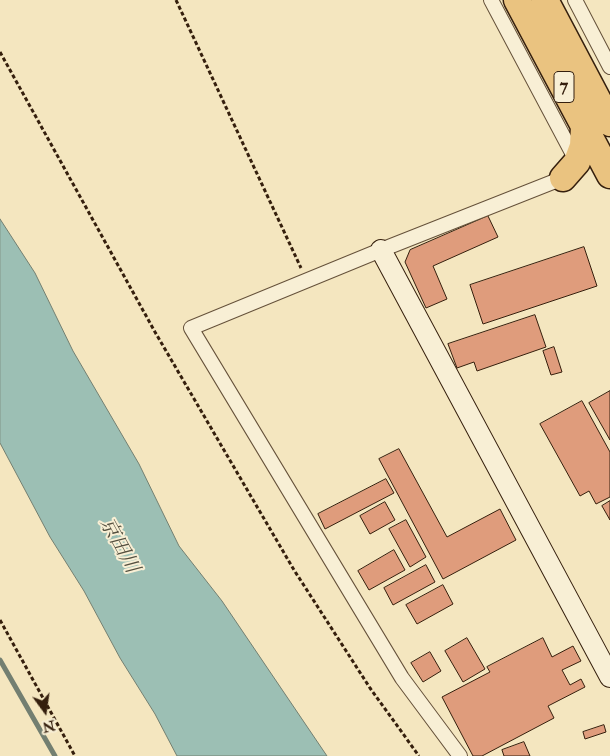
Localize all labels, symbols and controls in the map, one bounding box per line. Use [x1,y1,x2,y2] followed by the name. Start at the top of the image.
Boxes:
[554,72,574,102] road number: 7
[93,514,143,578] water label: 京田川
[20,686,70,736] north arrow
[41,716,57,736] text: N

